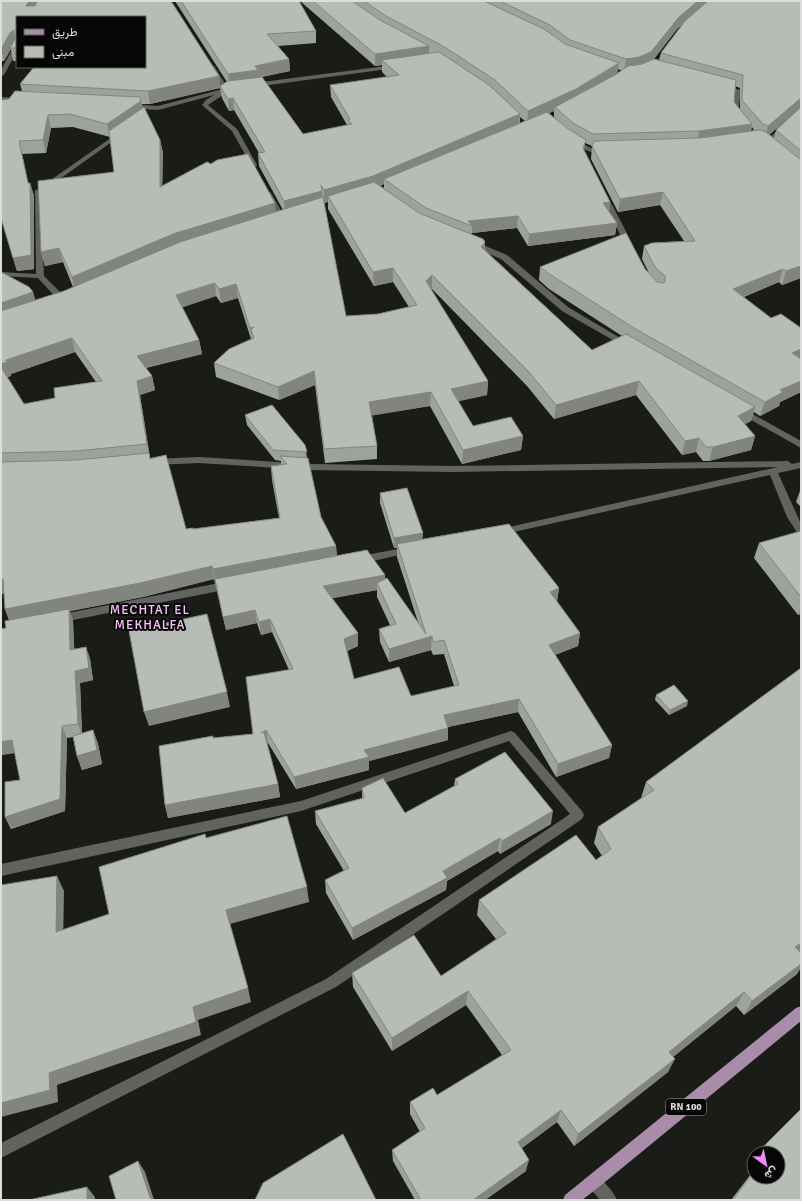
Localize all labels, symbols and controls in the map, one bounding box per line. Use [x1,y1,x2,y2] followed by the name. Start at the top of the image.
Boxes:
[16,16,146,68] legend
[52,25,78,40] text: طريق
[52,45,74,60] text: مبنى
[110,602,190,633] district label: MECHTAT EL MEKHALFA
[666,1099,706,1115] road number: RN 100
[746,1145,786,1185] north arrow
[762,1164,780,1182] text: ش

